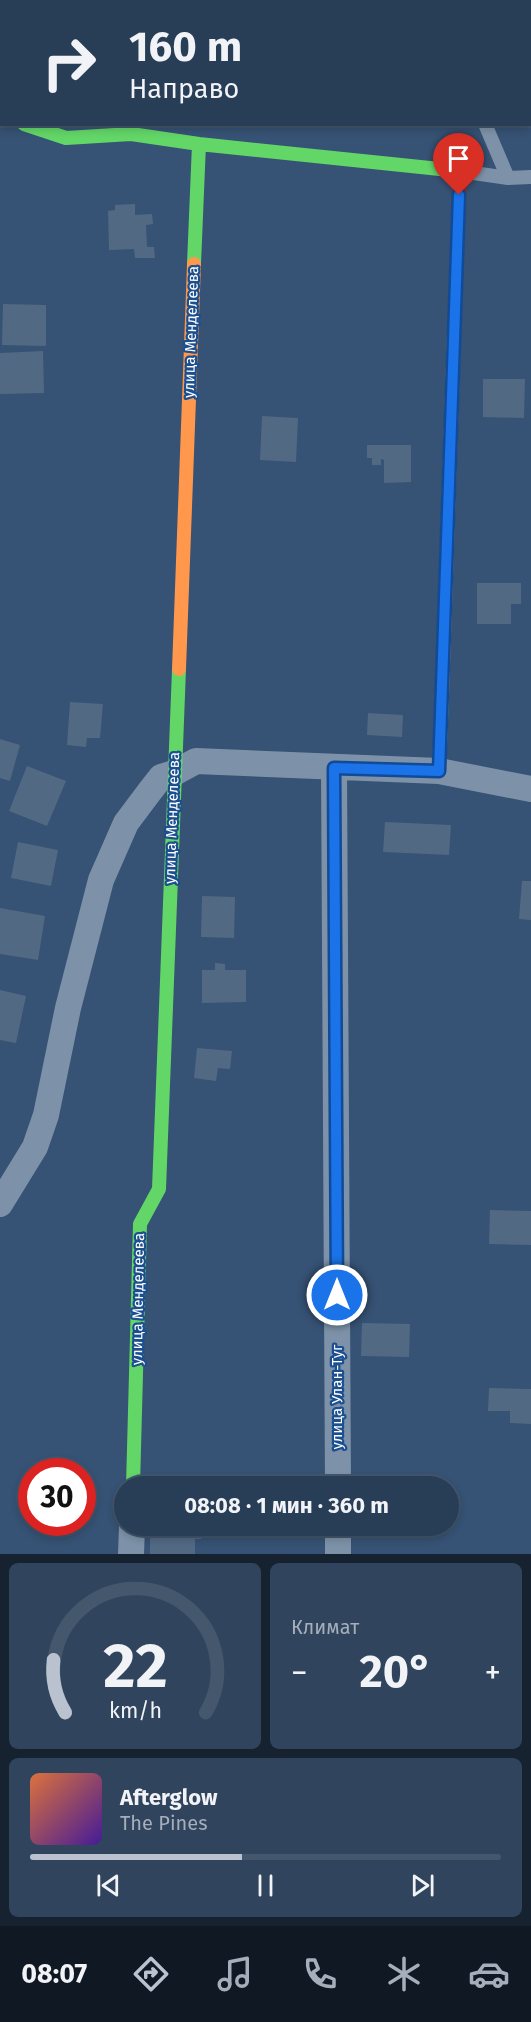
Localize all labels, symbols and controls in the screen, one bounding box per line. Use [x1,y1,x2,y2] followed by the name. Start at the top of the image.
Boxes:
[129,22,242,72] text: 160 m
[30,24,108,102] icon: right
[129,73,239,105] text: Направо
[433,133,484,195] pin
[442,142,475,175] icon: arrive
[180,266,202,398] street label: улица Менделеева
[161,752,183,884] street label: улица Менделеева
[128,1233,148,1365] street label: улица Менделеева
[305,1263,369,1327] position arrow
[328,1344,346,1450] street label: улица Улан-Туг
[18,1458,96,1536] speed limit sign: 30
[184,1492,389,1519] text: 08:08 · 1 мин · 360 m
[291,1615,359,1639] text: Климат
[103,1629,167,1704] text: 22
[359,1645,433,1699] text: 20°
[291,1653,308,1693] text: −
[485,1653,501,1693] text: +
[108,1698,162,1724] text: km/h
[120,1784,217,1811] text: Afterglow
[120,1811,207,1835] text: The Pines
[92,1869,125,1902] icon: previous
[249,1869,282,1902] icon: pause
[406,1869,439,1902] icon: next
[130,1953,172,1995] icon: directions
[214,1953,256,1995] icon: music
[299,1953,341,1995] icon: phone
[383,1953,425,1995] icon: climate
[468,1953,510,1995] icon: car
[21,1958,87,1990] text: 08:07

